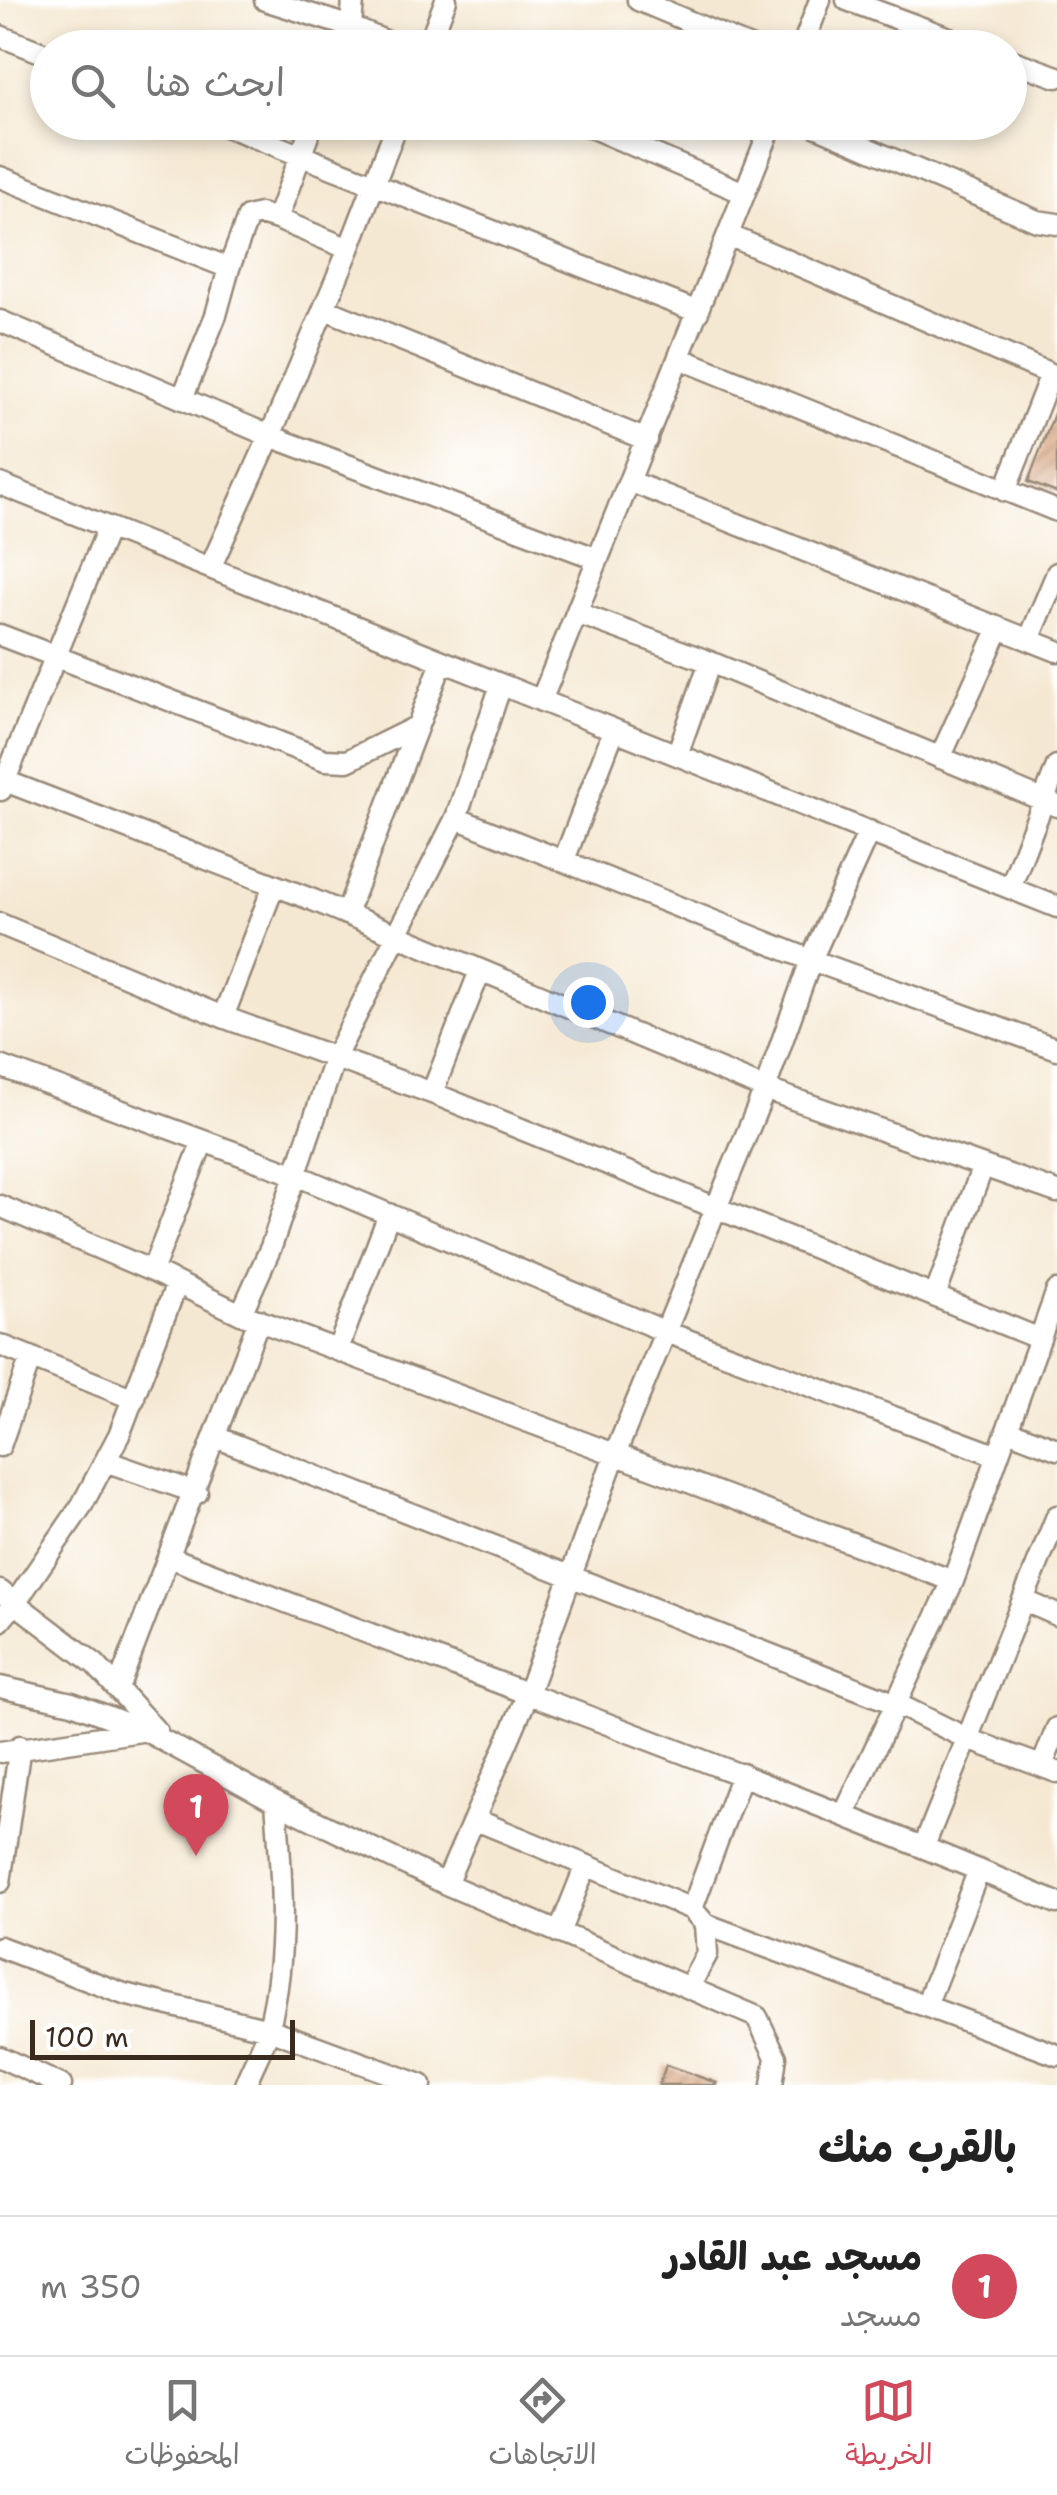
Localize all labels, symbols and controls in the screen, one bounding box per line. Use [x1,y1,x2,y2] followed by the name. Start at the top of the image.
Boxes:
[30,30,1027,140] search box
[145,57,285,108] text: ابحث هنا
[65,58,120,113] icon: search
[563,977,614,1028] your location
[164,1774,228,1856] pin: 1
[30,2015,295,2060] scale bar
[45,2018,129,2056] text: 100 m
[818,2119,1017,2175] text: بالقرب منك
[664,2231,922,2282] text: مسجد عبد القادر
[40,2265,142,2308] text: 350 m
[977,2265,992,2308] text: 1
[840,2293,922,2336] text: مسجد
[124,2373,240,2479] tab: المحفوظات
[488,2373,597,2479] tab: الاتجاهات
[845,2373,933,2479] tab: الخريطة

